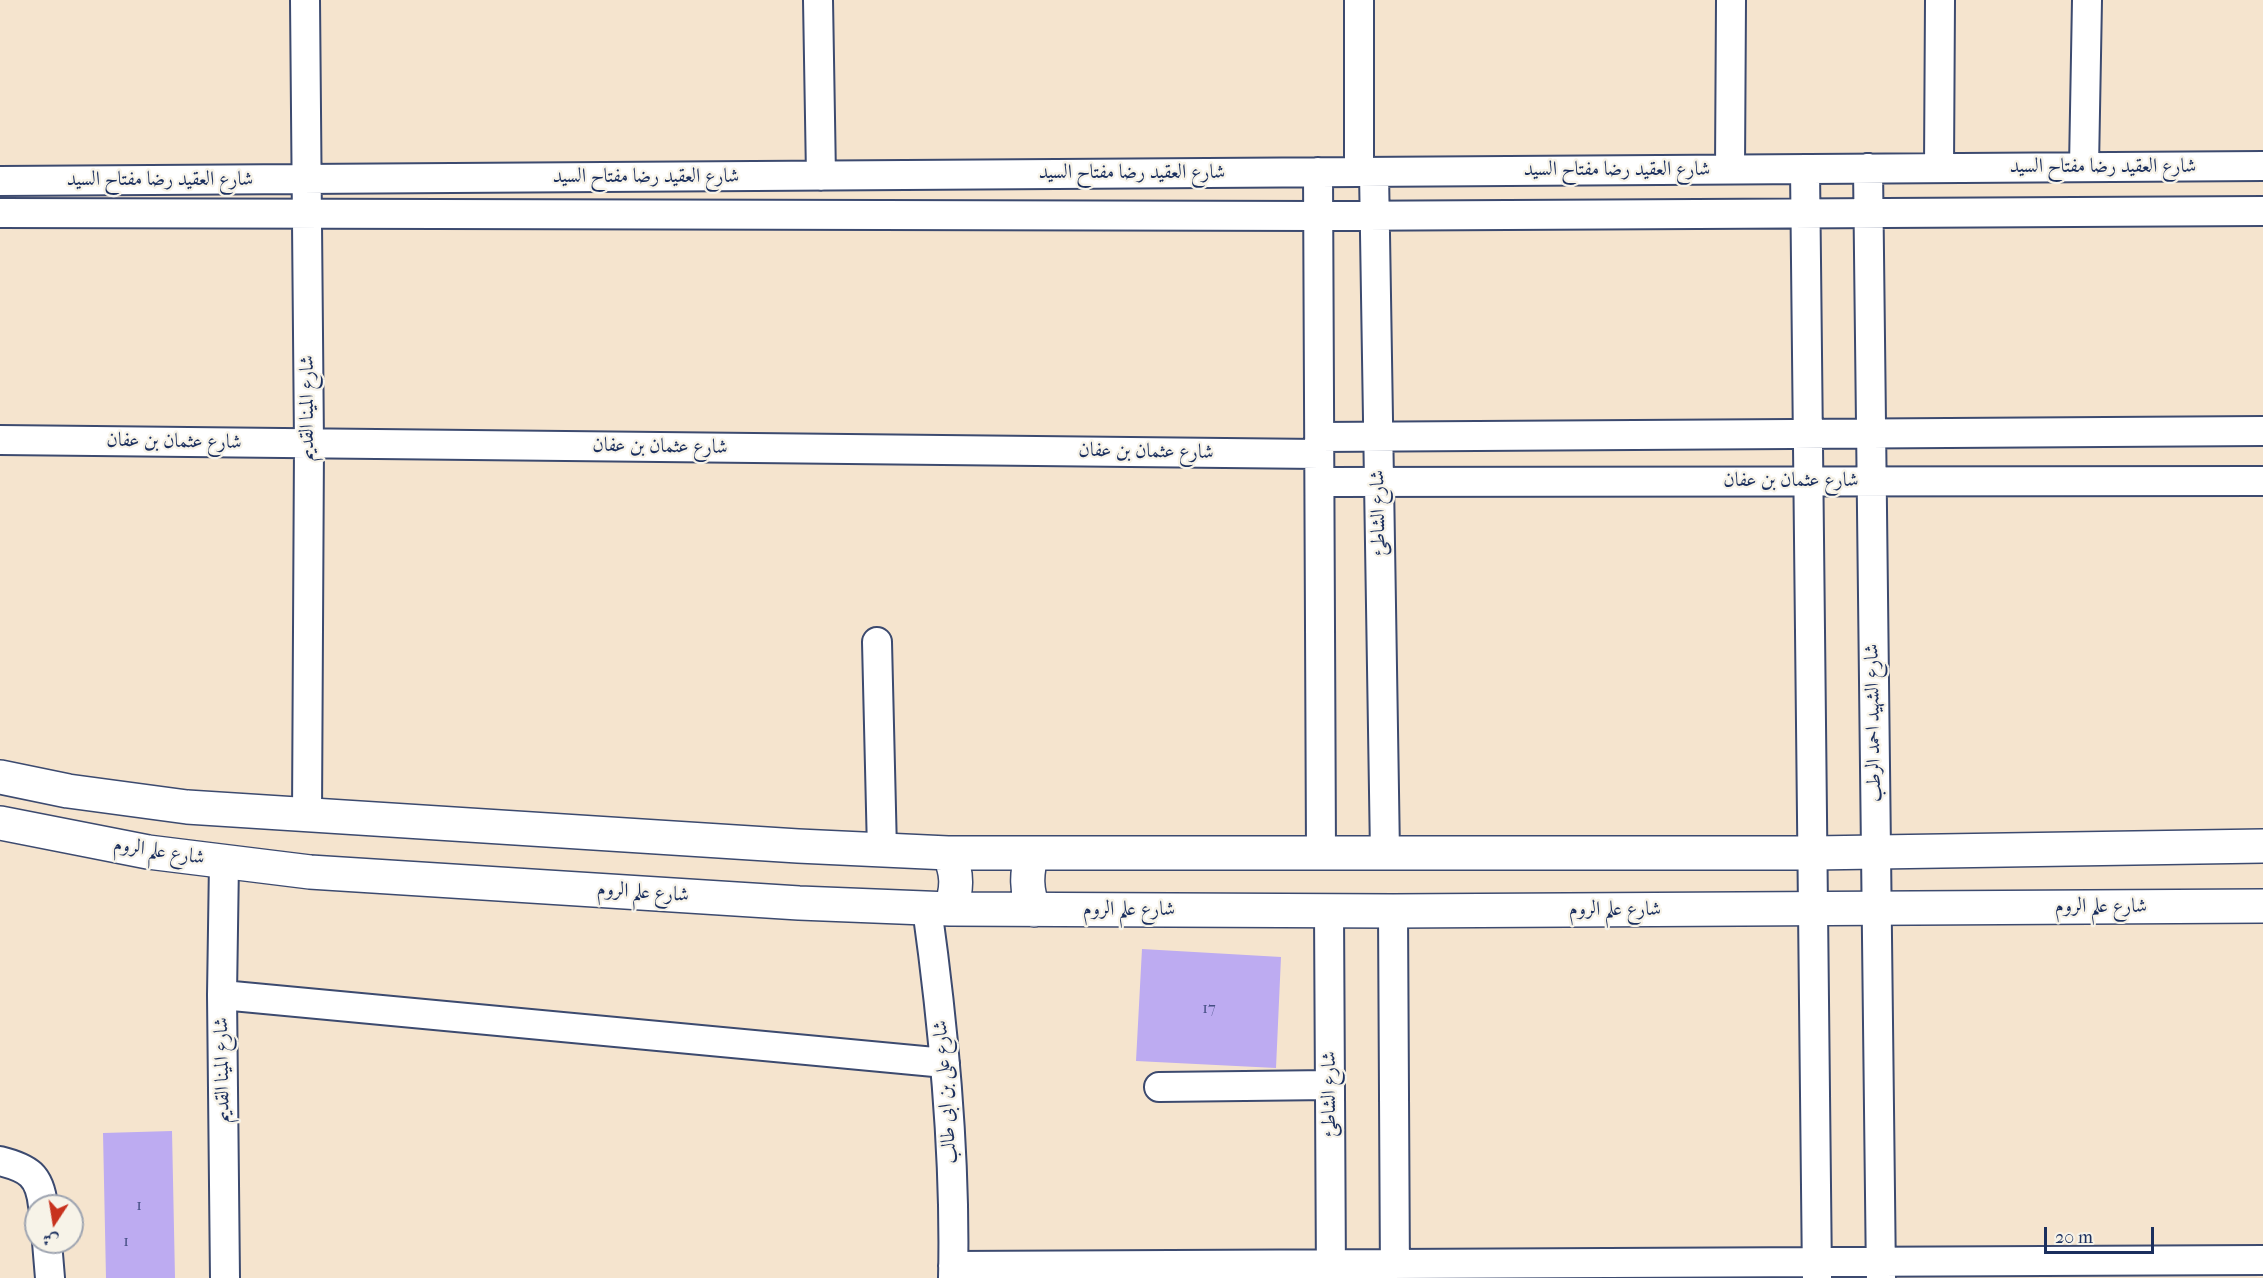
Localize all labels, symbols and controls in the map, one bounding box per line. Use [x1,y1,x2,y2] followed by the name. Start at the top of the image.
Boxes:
[2010,155,2196,179] street label: شارع العقيد رضا مفتاح السيد
[1524,158,1710,182] street label: شارع العقيد رضا مفتاح السيد
[1039,161,1225,185] street label: شارع العقيد رضا مفتاح السيد
[553,165,739,189] street label: شارع العقيد رضا مفتاح السيد
[67,168,253,192] street label: شارع العقيد رضا مفتاح السيد
[296,355,320,461] street label: شارع المينا القديم
[106,429,242,455] street label: شارع عثمان بن عفان
[592,434,728,460] street label: شارع عثمان بن عفان
[1078,439,1214,465] street label: شارع عثمان بن عفان
[1723,469,1859,493] street label: شارع عثمان بن عفان
[1366,470,1392,556] street label: شارع الشاطئ
[1861,644,1887,802] street label: شارع الشهيد احمد الرطب
[112,833,206,871] street label: شارع علم الروم
[596,878,690,908] street label: شارع علم الروم
[2055,895,2147,919] street label: شارع علم الروم
[1083,898,1175,922] street label: شارع علم الروم
[1569,898,1661,922] street label: شارع علم الروم
[1202,999,1216,1019] house number: 17
[210,1017,236,1123] street label: شارع المينا القديم
[929,1019,963,1165] street label: شارع على بن ابى طالب
[1318,1051,1342,1137] street label: شارع الشاطئ
[24,1194,84,1254] north arrow
[136,1196,142,1216] house number: 1
[2047,1215,2156,1253] scale bar
[2055,1227,2093,1248] text: 20 m
[41,1229,60,1251] text: ش
[123,1232,129,1252] house number: 1

